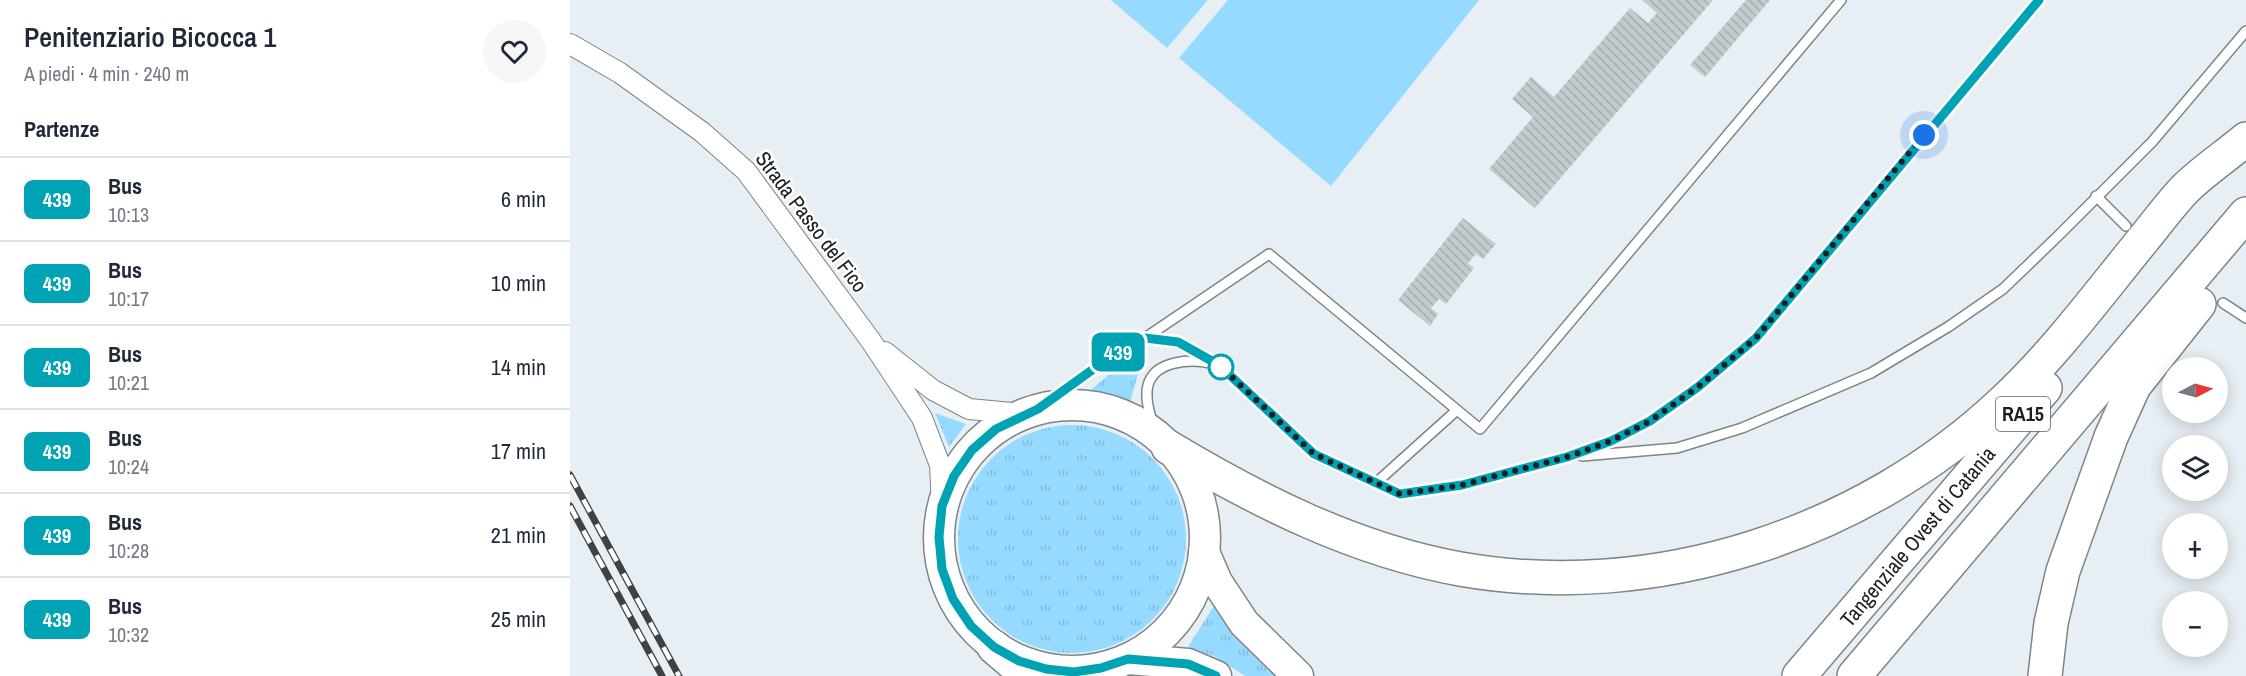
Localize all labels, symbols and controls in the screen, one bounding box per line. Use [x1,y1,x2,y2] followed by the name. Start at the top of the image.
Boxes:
[24,18,276,56] text: Penitenziario Bicocca 1
[483,20,546,83] button: heart
[24,60,189,87] text: A piedi · 4 min · 240 m
[24,114,99,144] text: Partenze
[1909,120,1939,150] your location
[749,145,874,298] street label: Strada Passo del Fico
[108,171,142,201] text: Bus
[501,184,546,214] text: 6 min
[43,185,71,214] text: 439
[108,201,149,228] text: 10:13
[108,255,142,285] text: Bus
[491,268,546,298] text: 10 min
[43,269,71,298] text: 439
[108,285,149,312] text: 10:17
[1084,332,1152,372] line badge: 439
[1104,338,1132,367] text: 439
[108,339,142,369] text: Bus
[491,352,546,382] text: 14 min
[43,353,71,382] text: 439
[1208,354,1234,380] unlabelled marker
[2162,357,2228,423] north arrow
[2162,357,2228,657] map controls
[108,369,149,396] text: 10:21
[1996,397,2050,431] road number: RA15
[108,423,142,453] text: Bus
[2162,435,2228,501] button: layers
[491,436,546,466] text: 17 min
[43,437,71,466] text: 439
[1833,440,2002,633] street label: Tangenziale Ovest di Catania
[108,453,149,480] text: 10:24
[108,507,142,537] text: Bus
[2162,513,2228,579] button: +
[491,520,546,550] text: 21 min
[43,521,71,550] text: 439
[108,537,149,564] text: 10:28
[108,591,142,621] text: Bus
[2162,591,2228,657] button: −
[491,604,546,634] text: 25 min
[43,605,71,634] text: 439
[108,621,149,648] text: 10:32

